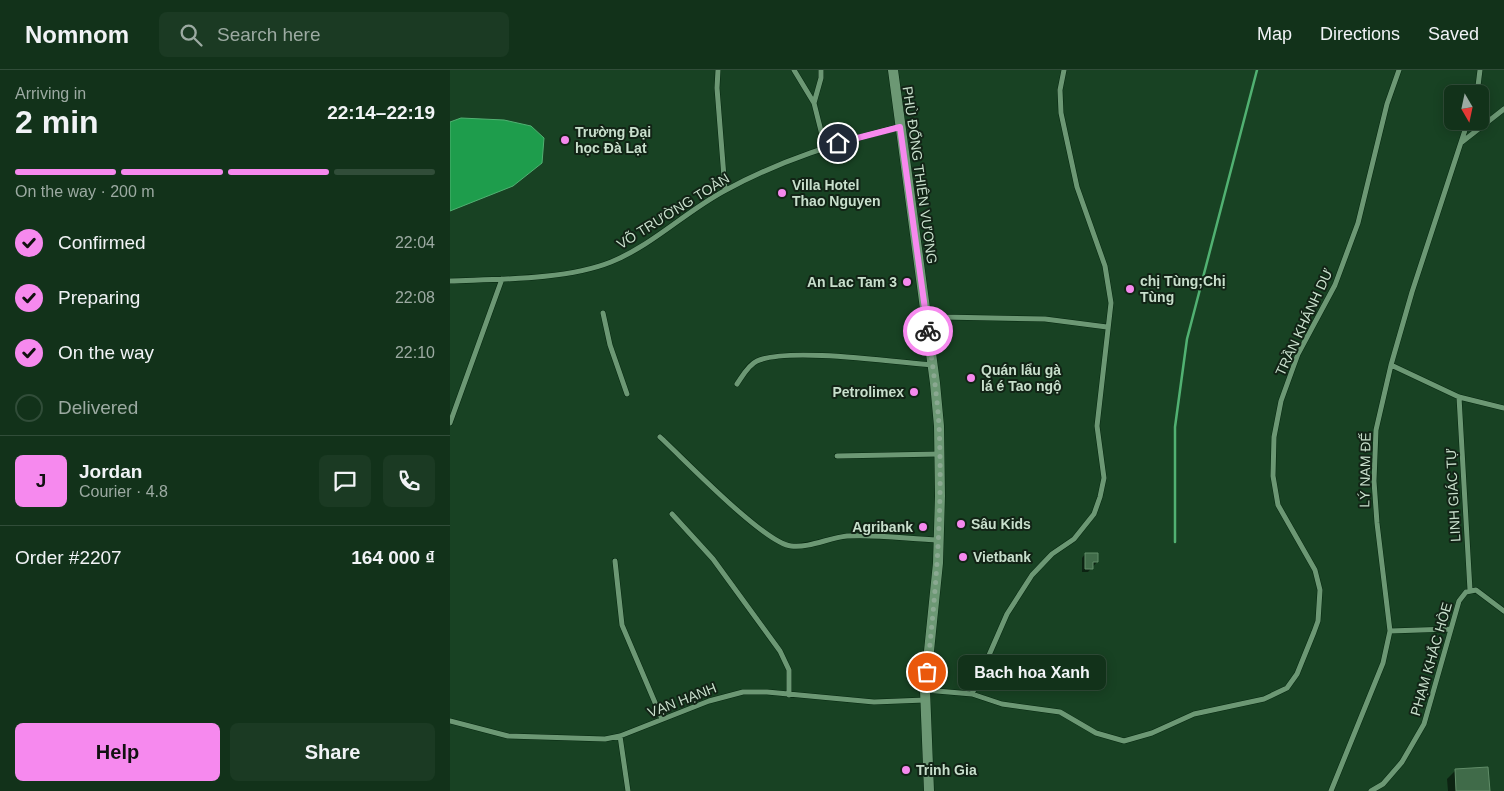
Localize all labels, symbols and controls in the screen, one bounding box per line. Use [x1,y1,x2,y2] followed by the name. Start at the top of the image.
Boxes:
[159,12,509,57] search box
[25,21,129,48] text: Nomnom
[177,21,205,49] icon: search
[217,24,321,45] text: Search here
[1257,24,1292,44] text: Map
[1320,24,1400,44] text: Directions
[1428,24,1479,44] text: Saved
[15,85,86,102] text: Arriving in
[900,85,941,265] street label: PHÙ ĐỔNG THIÊN VƯƠNG
[1444,85,1489,130] north arrow
[1444,85,1489,130] map controls
[327,102,435,123] text: 22:14–22:19
[15,104,99,140] text: 2 min
[817,122,859,164] pin
[575,124,651,156] place label: Trường Đại học Đà Lạt
[824,129,852,157] icon: home
[559,134,571,146] marker: Trường Đại học Đà Lạt
[614,170,732,252] street label: VÕ TRƯỜNG TOẢN
[792,177,881,209] place label: Villa Hotel Thao Nguyen
[15,183,155,200] text: On the way · 200 m
[776,187,788,199] marker: Villa Hotel Thao Nguyen
[15,229,43,257] icon: check
[58,232,146,253] text: Confirmed
[395,234,435,251] text: 22:04
[1272,266,1336,378] street label: TRẦN KHÁNH DƯ
[1140,273,1226,305] place label: chị Tùng;Chị Tùng
[807,274,897,290] place label: An Lac Tam 3
[901,276,913,288] marker: An Lac Tam 3
[1124,283,1136,295] marker: chị Tùng;Chị Tùng
[15,284,43,312] icon: check
[58,287,140,308] text: Preparing
[395,289,435,306] text: 22:08
[903,306,953,356] courier
[914,317,942,345] icon: bike
[15,339,43,367] icon: check
[58,342,154,363] text: On the way
[395,344,435,361] text: 22:10
[981,362,1062,394] place label: Quán lẩu gà lá é Tao ngộ
[965,372,977,384] marker: Quán lẩu gà lá é Tao ngộ
[832,384,904,400] place label: Petrolimex
[908,386,920,398] marker: Petrolimex
[58,397,138,418] text: Delivered
[1356,432,1374,508] street label: LÝ NAM ĐẾ
[1443,448,1463,542] street label: LINH GIÁC TỰ
[319,455,371,507] button: chat
[383,455,435,507] button: phone
[79,461,142,482] text: Jordan
[36,470,46,491] text: J
[79,483,168,500] text: Courier · 4.8
[971,516,1031,532] place label: Sâu Kids
[955,518,967,530] marker: Sâu Kids
[852,519,913,535] place label: Agribank
[917,521,929,533] marker: Agribank
[15,547,122,568] text: Order #2207
[351,547,435,568] text: 164 000 ₫
[973,549,1031,565] place label: Vietbank
[957,551,969,563] marker: Vietbank
[1406,600,1455,718] street label: PHẠM KHẮC HÒE
[906,651,948,693] pin
[957,654,1104,690] callout: Bach hoa Xanh
[913,658,941,686] icon: bag
[974,664,1090,681] text: Bach hoa Xanh
[645,680,719,720] street label: VẠN HẠNH
[15,723,220,781] button: Help
[230,723,435,781] button: Share
[916,762,977,778] place label: Trinh Gia
[900,764,912,776] marker: Trinh Gia

